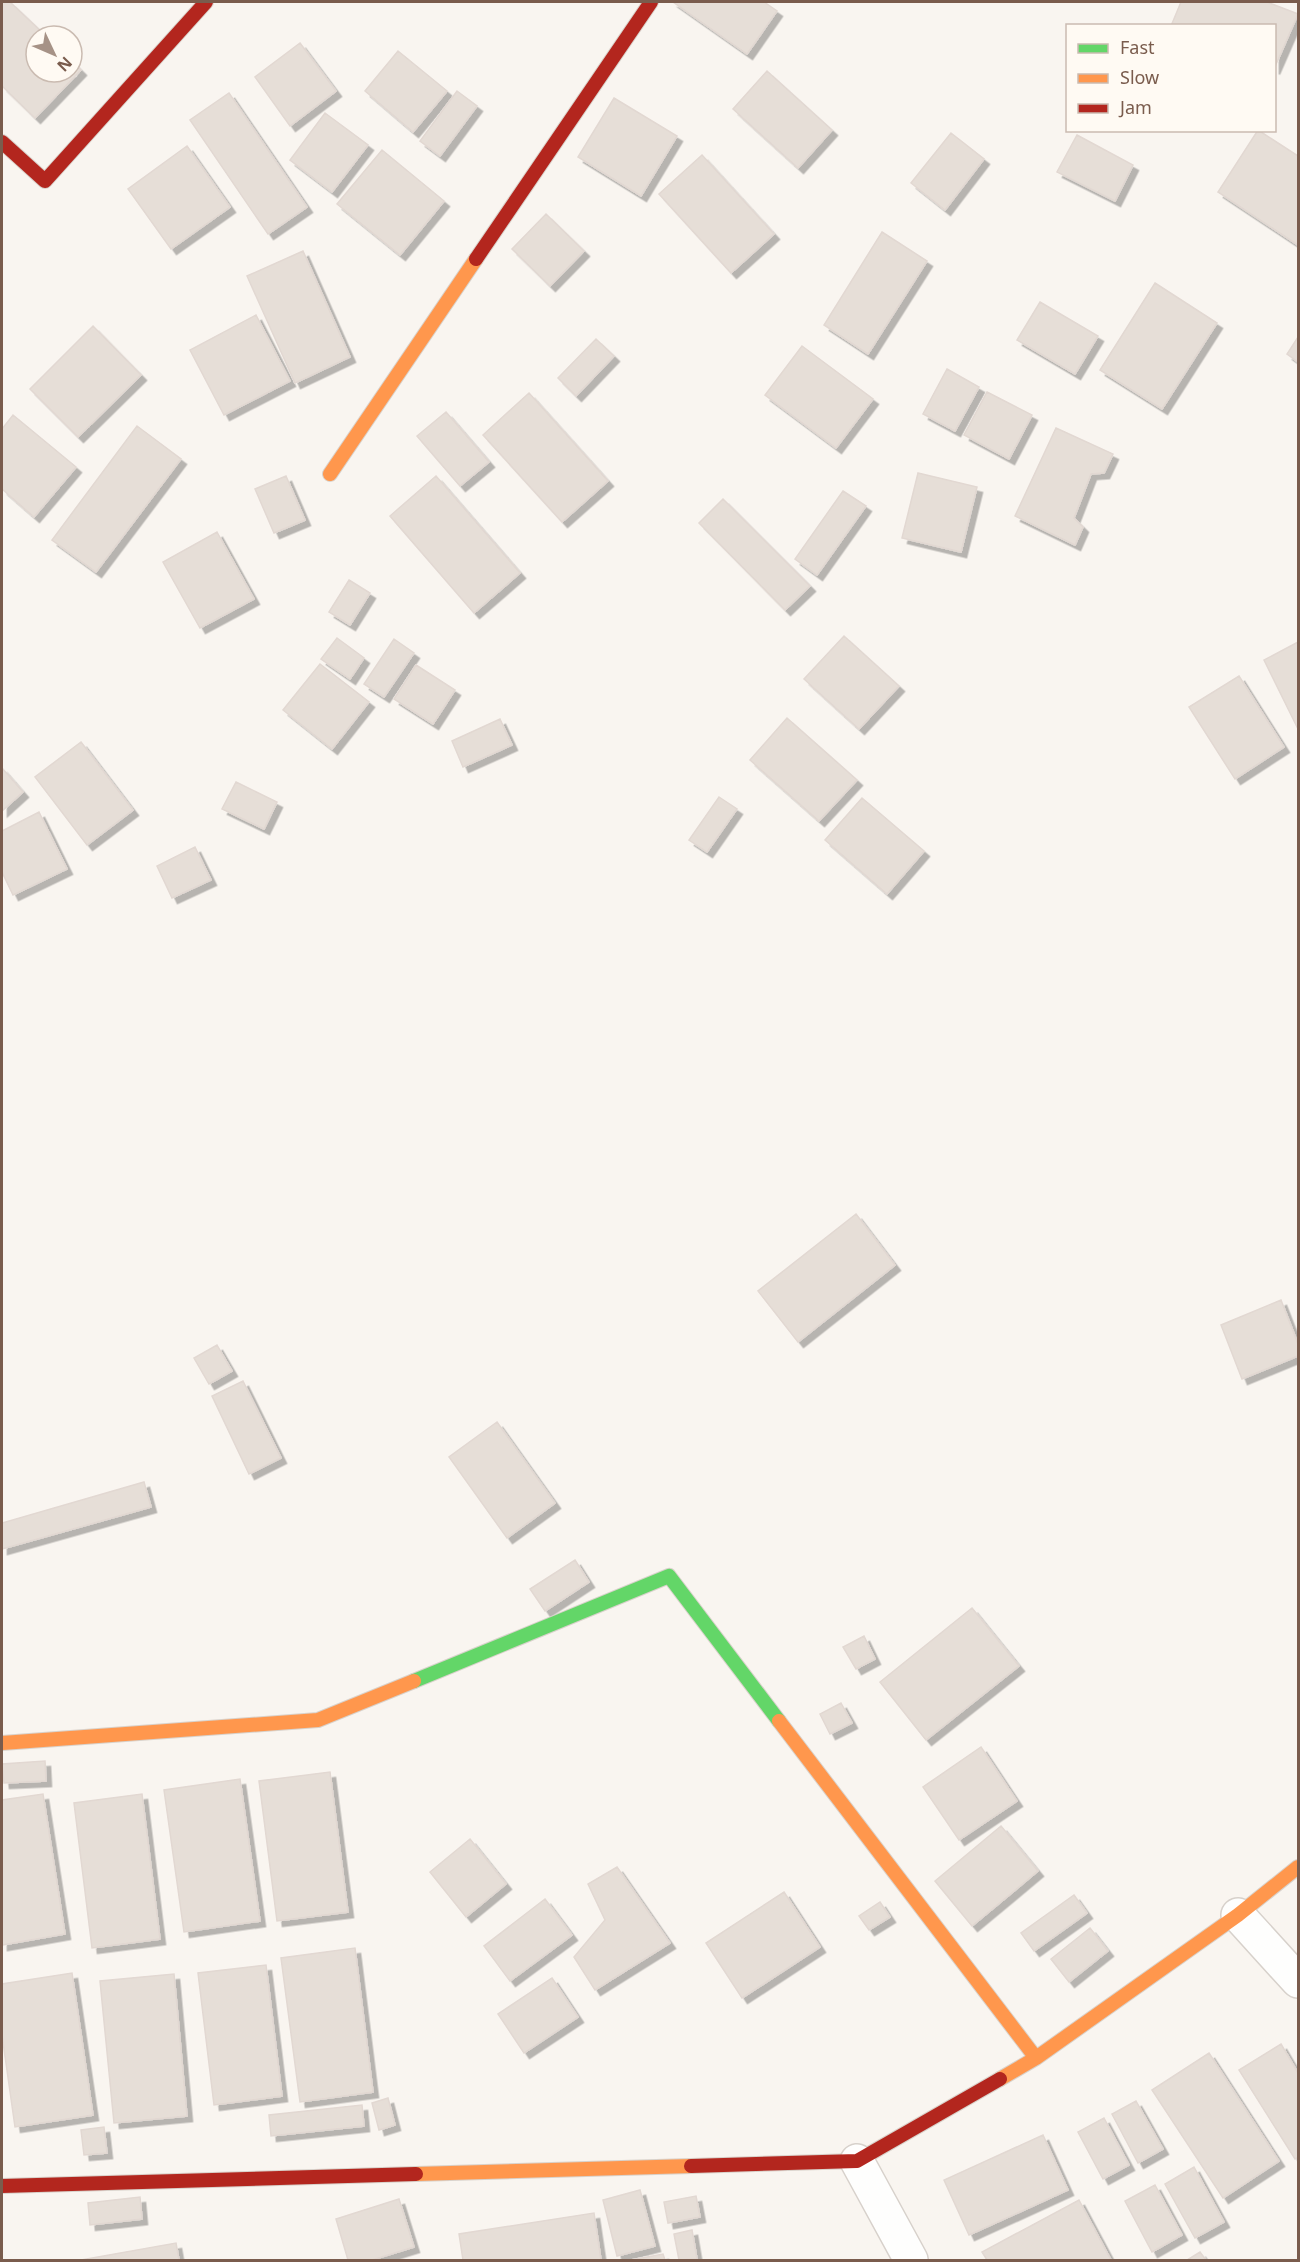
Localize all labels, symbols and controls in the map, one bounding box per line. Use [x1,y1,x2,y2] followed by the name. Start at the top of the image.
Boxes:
[24,24,84,84] north arrow
[1066,24,1276,132] legend
[1120,35,1155,59] text: Fast
[52,52,77,77] text: N
[1120,65,1159,89] text: Slow
[1118,95,1152,119] text: Jam

